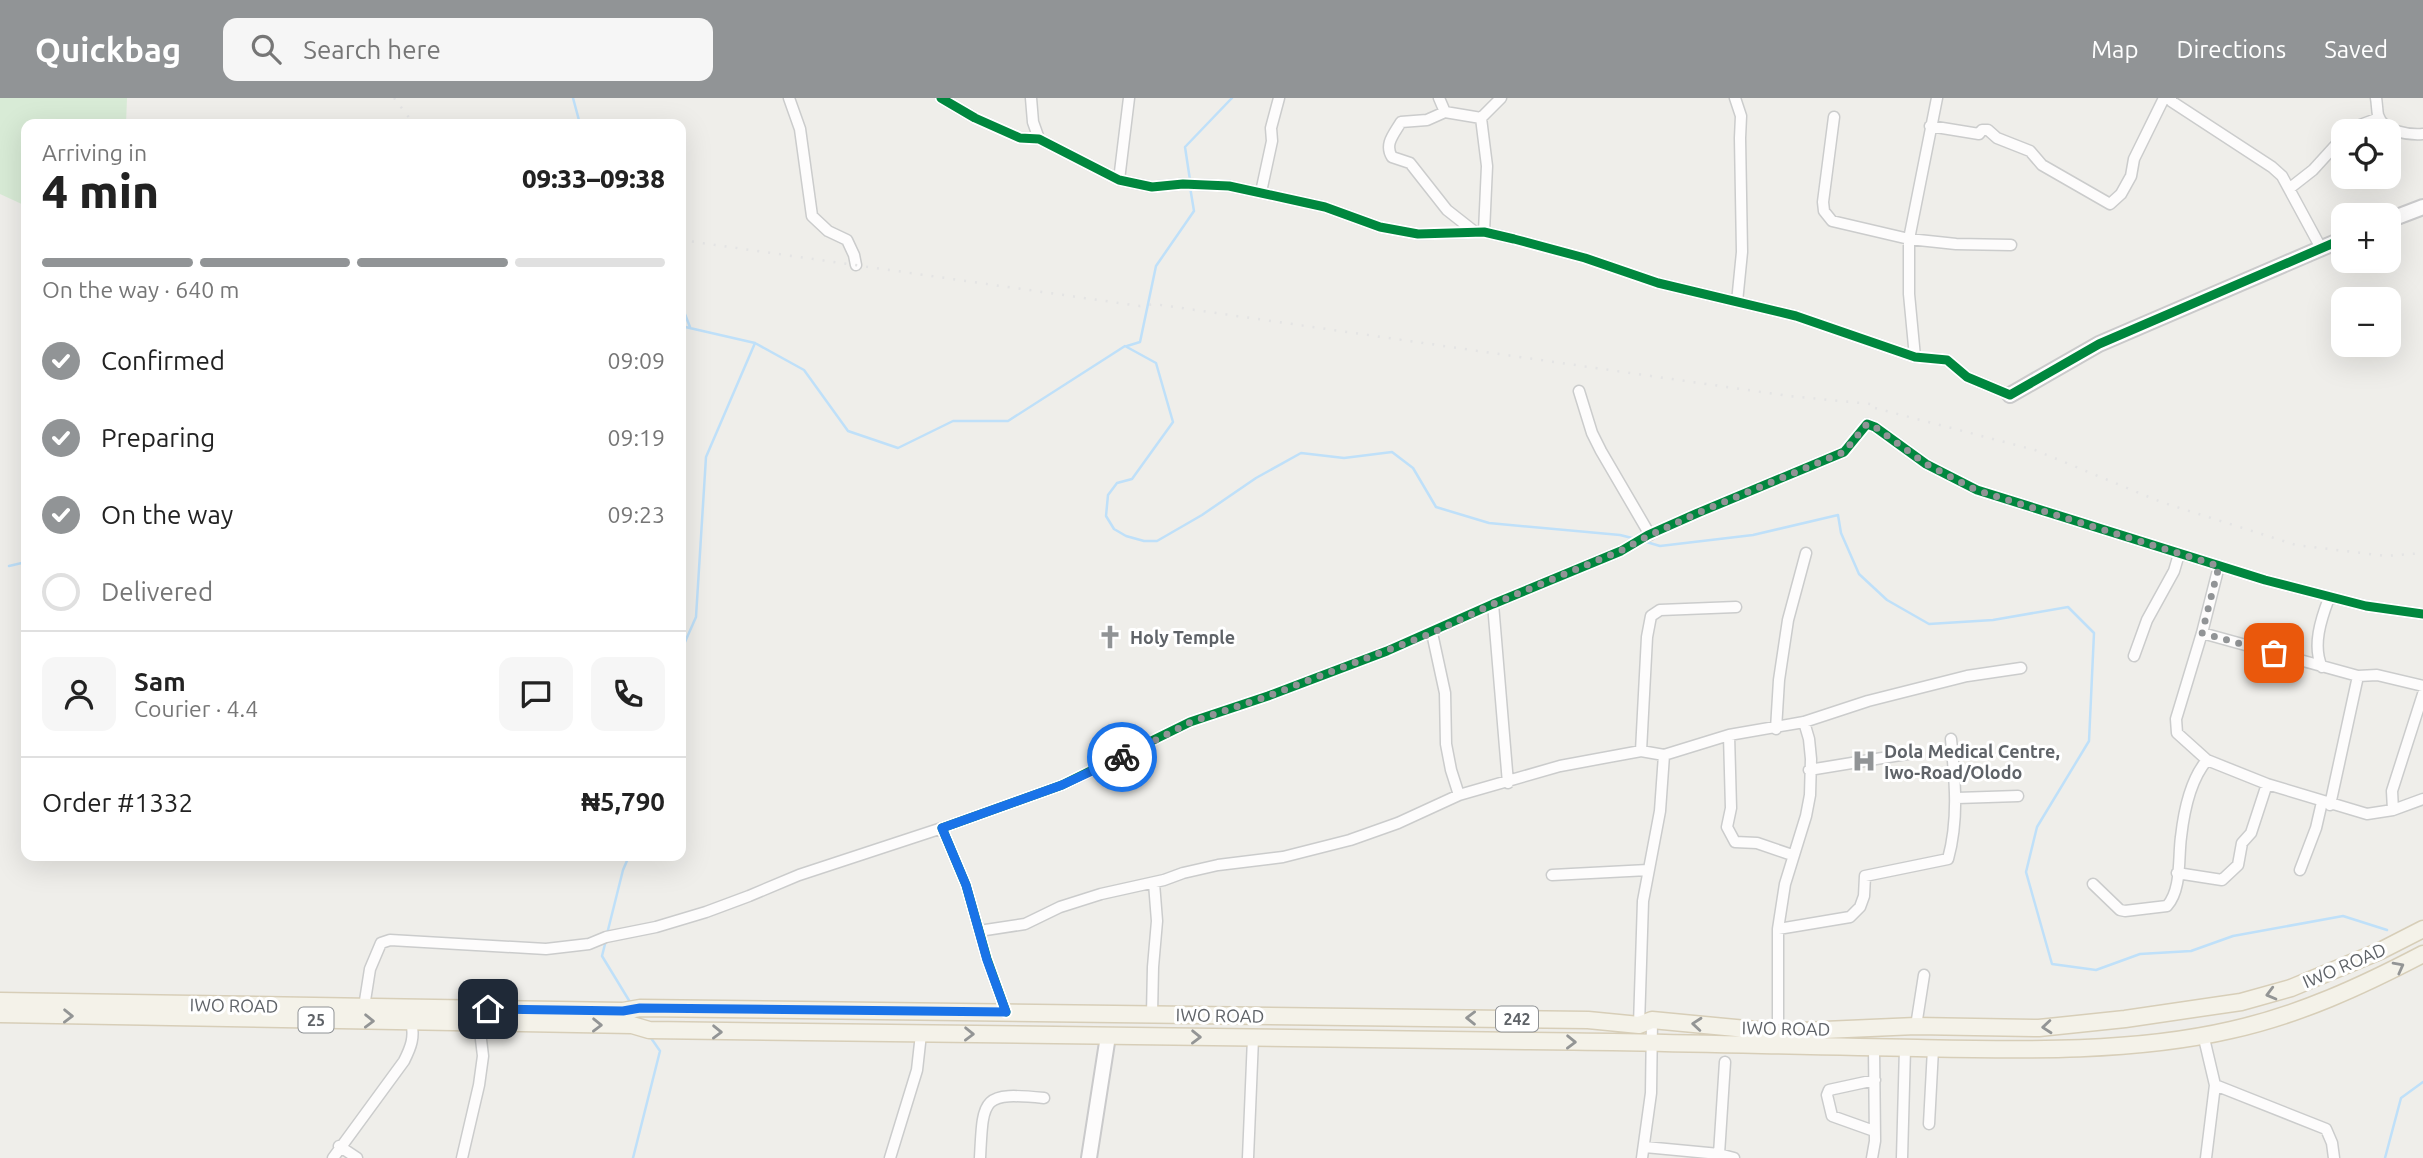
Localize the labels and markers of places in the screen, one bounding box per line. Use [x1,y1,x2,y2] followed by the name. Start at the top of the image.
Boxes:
[1096,623,1124,651] church icon: Holy Temple
[2244,623,2304,683] pin
[1130,627,1235,647] place label: Holy Temple
[1884,741,2060,782] place label: Dola Medical Centre, Iwo-Road/Olodo
[1850,747,1878,775] hospital icon: Dola Medical Centre, Iwo-Road/Olodo
[458,979,518,1039] pin

